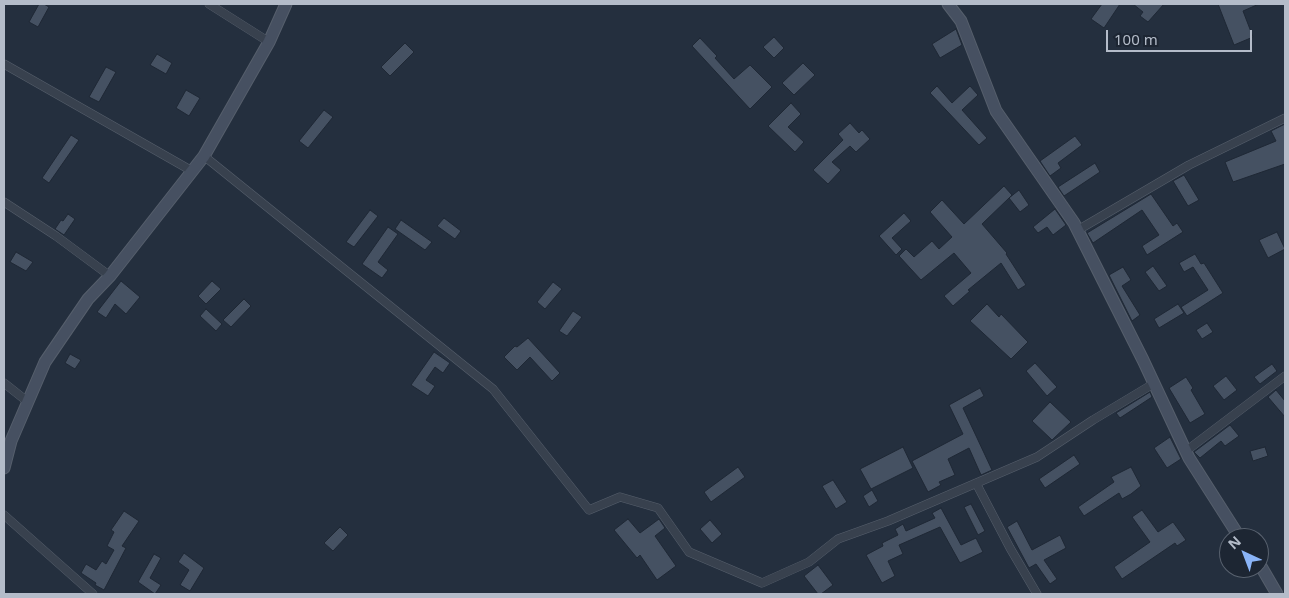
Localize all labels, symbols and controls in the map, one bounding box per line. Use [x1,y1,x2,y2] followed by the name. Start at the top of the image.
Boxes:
[1109,20,1255,52] scale bar
[1114,29,1158,49] text: 100 m
[1219,528,1269,578] north arrow
[1223,532,1245,553] text: N

